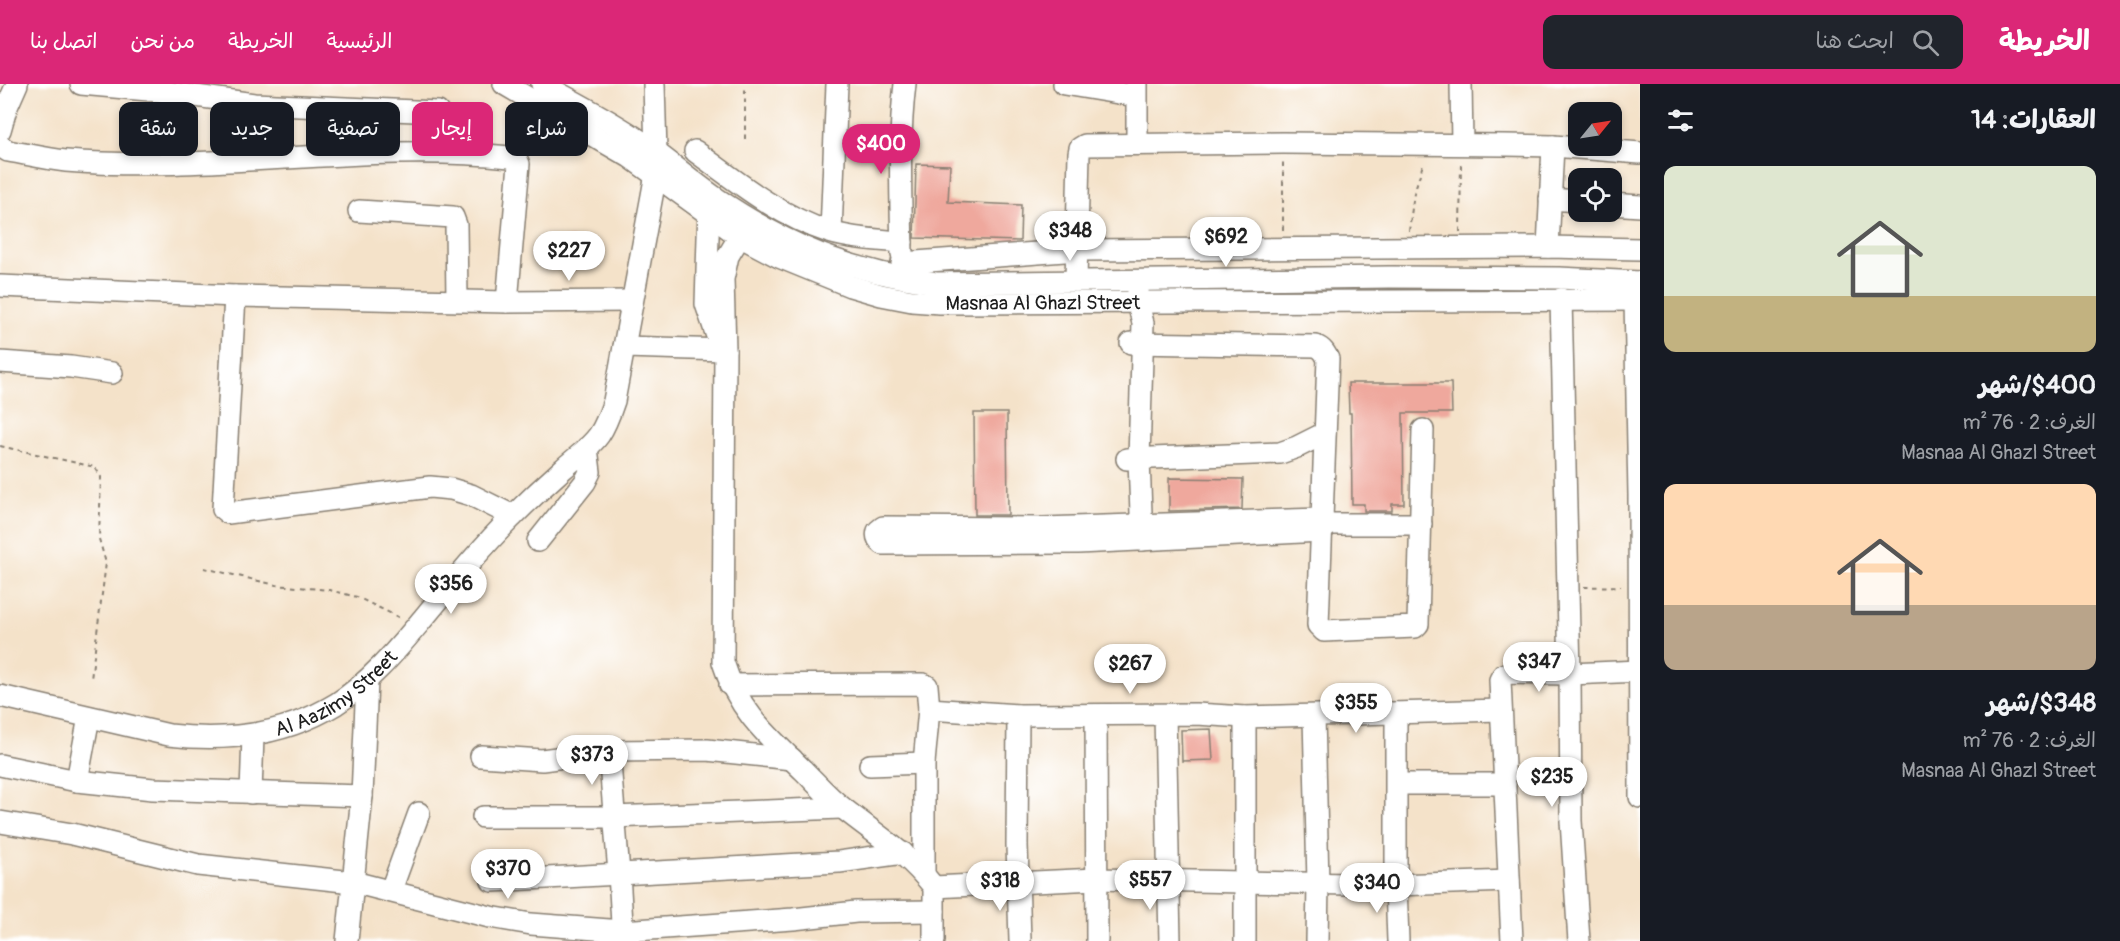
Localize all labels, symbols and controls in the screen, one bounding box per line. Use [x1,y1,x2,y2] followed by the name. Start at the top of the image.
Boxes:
[1543,15,1963,69] search box
[1999,24,2090,59] text: الخريطة
[1909,26,1942,59] icon: search
[1816,27,1894,55] text: ابحث هنا
[30,28,97,55] text: اتصل بنا
[130,28,195,55] text: من نحن
[228,28,293,55] text: الخريطة
[326,28,392,55] text: الرئيسية
[119,102,198,156] chip: شقة
[210,102,294,156] chip: جديد
[306,102,400,156] chip: تصفية
[412,102,493,156] chip: إيجار
[505,102,588,156] chip: شراء
[1568,102,1622,156] north arrow
[1568,102,1622,222] map controls
[1664,104,1697,137] icon: filters
[1971,104,2096,136] text: العقارات: 14
[845,124,917,175] pin: $400
[856,131,906,156] text: $400
[1568,168,1622,222] button: locate
[1826,205,1934,313] icon: home
[1034,211,1106,262] pin: $348
[1190,217,1262,268] pin: $692
[1048,218,1092,243] text: $348
[1204,224,1248,249] text: $692
[533,231,605,282] pin: $227
[547,238,591,263] text: $227
[945,290,1141,316] street label: Masnaa Al Ghazl Street
[1979,369,2096,401] text: $400/شهر
[1963,410,2096,435] text: الغرف: 2 · 76 m²
[1901,440,2096,465] text: Masnaa Al Ghazl Street
[1826,523,1934,631] icon: home
[415,564,487,615] pin: $356
[429,571,473,596] text: $356
[1503,642,1575,693] pin: $347
[272,644,404,742] street label: Al Aazimy Street
[1094,644,1166,695] pin: $267
[1517,649,1561,674] text: $347
[1108,651,1152,676] text: $267
[1320,683,1392,734] pin: $355
[1987,687,2096,719] text: $348/شهر
[1334,690,1378,715] text: $355
[1963,728,2096,753] text: الغرف: 2 · 76 m²
[556,735,628,786] pin: $373
[570,742,614,767] text: $373
[1516,757,1588,808] pin: $235
[1901,758,2096,783] text: Masnaa Al Ghazl Street
[1530,764,1574,789] text: $235
[472,849,544,900] pin: $370
[485,856,531,881] text: $370
[1114,860,1186,911] pin: $557
[964,861,1036,912] pin: $318
[1341,863,1413,914] pin: $340
[1128,867,1172,892] text: $557
[980,868,1020,893] text: $318
[1353,870,1401,895] text: $340

